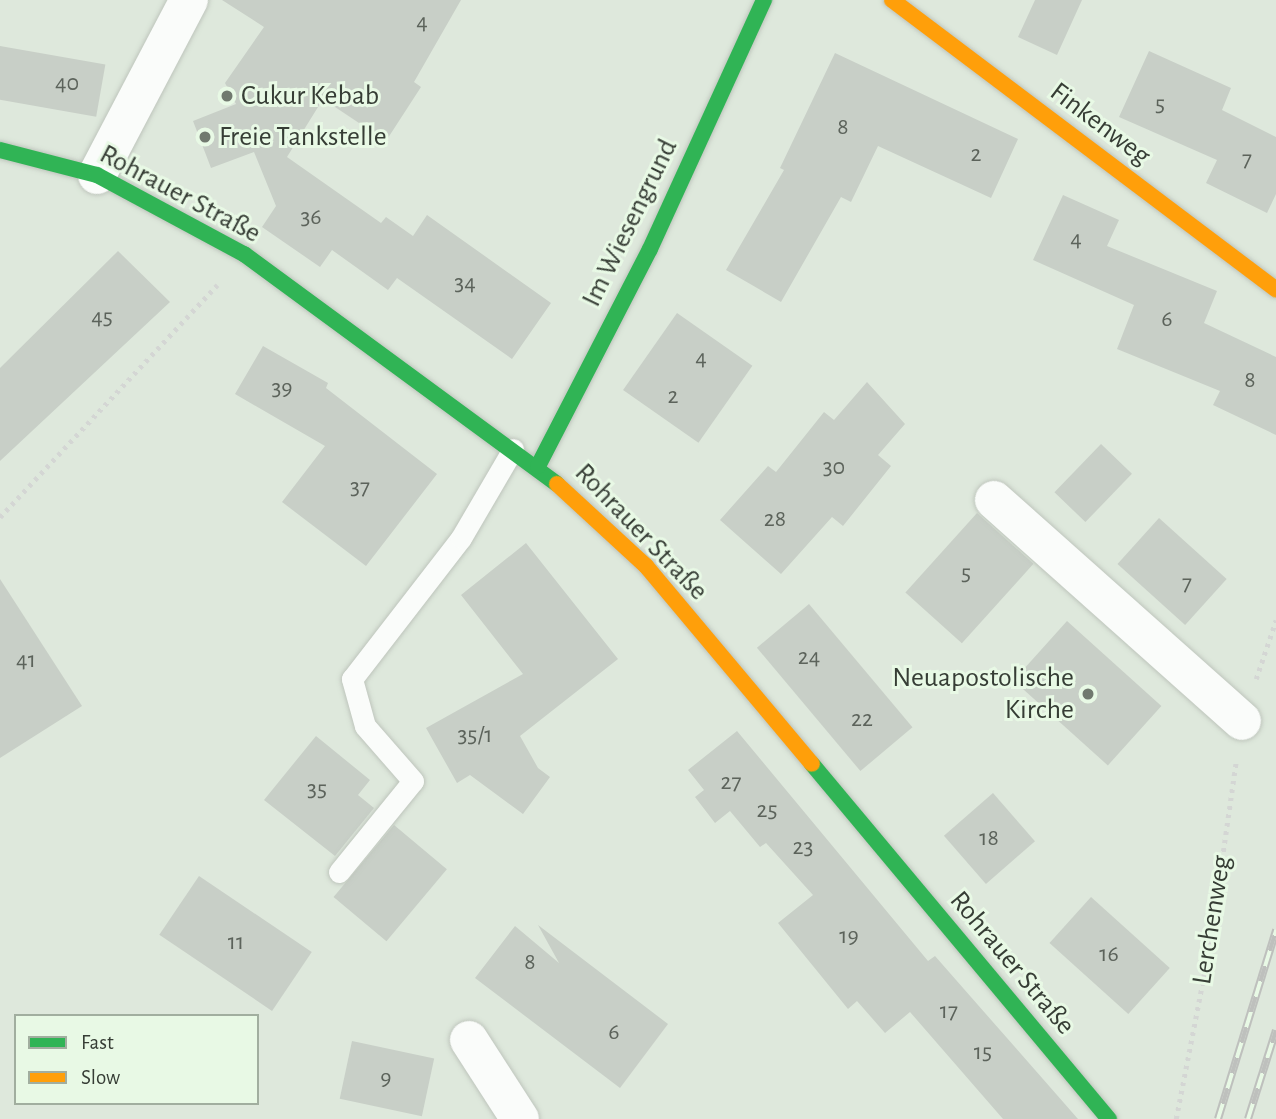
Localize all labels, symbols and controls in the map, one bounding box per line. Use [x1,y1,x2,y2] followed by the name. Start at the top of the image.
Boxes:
[416,9,428,37] house number: 4
[55,70,79,98] house number: 40
[1043,75,1157,173] street label: Finkenweg
[241,79,379,113] place label: Cukur Kebab
[219,88,235,104] marker: Cukur Kebab
[1155,91,1165,119] house number: 5
[837,114,849,142] house number: 8
[219,120,387,154] place label: Freie Tankstelle
[197,129,213,145] marker: Freie Tankstelle
[575,134,685,312] street label: Im Wiesengrund
[94,138,266,250] street label: Rohrauer Straße
[971,141,981,169] house number: 2
[1242,146,1252,174] house number: 7
[300,204,322,232] house number: 36
[1070,226,1082,254] house number: 4
[454,270,476,298] house number: 34
[91,304,113,332] house number: 45
[1161,306,1173,334] house number: 6
[695,345,707,373] house number: 4
[1244,367,1256,395] house number: 8
[271,375,293,403] house number: 39
[668,383,678,411] house number: 2
[823,454,845,482] house number: 30
[567,457,715,607] street label: Rohrauer Straße
[350,474,370,502] house number: 37
[764,506,786,534] house number: 28
[961,560,971,588] house number: 5
[1182,570,1192,598] house number: 7
[798,644,820,672] house number: 24
[16,647,36,675] house number: 41
[892,661,1074,727] place label: Neuapostolische Kirche
[1080,686,1096,702] marker: Neuapostolische Kirche
[851,706,873,734] house number: 22
[457,722,493,750] house number: 35/1
[721,769,741,797] house number: 27
[307,776,327,804] house number: 35
[757,797,777,825] house number: 25
[979,825,999,853] house number: 18
[793,834,813,862] house number: 23
[1185,853,1239,987] street label: Lerchenweg
[942,884,1082,1042] street label: Rohrauer Straße
[839,923,859,951] house number: 19
[228,929,244,957] house number: 11
[1099,941,1119,969] house number: 16
[524,949,536,977] house number: 8
[940,998,958,1026] house number: 17
[14,1014,259,1105] legend
[608,1019,620,1047] house number: 6
[81,1032,114,1053] text: Fast
[974,1039,992,1067] house number: 15
[380,1065,392,1093] house number: 9
[81,1067,120,1088] text: Slow

